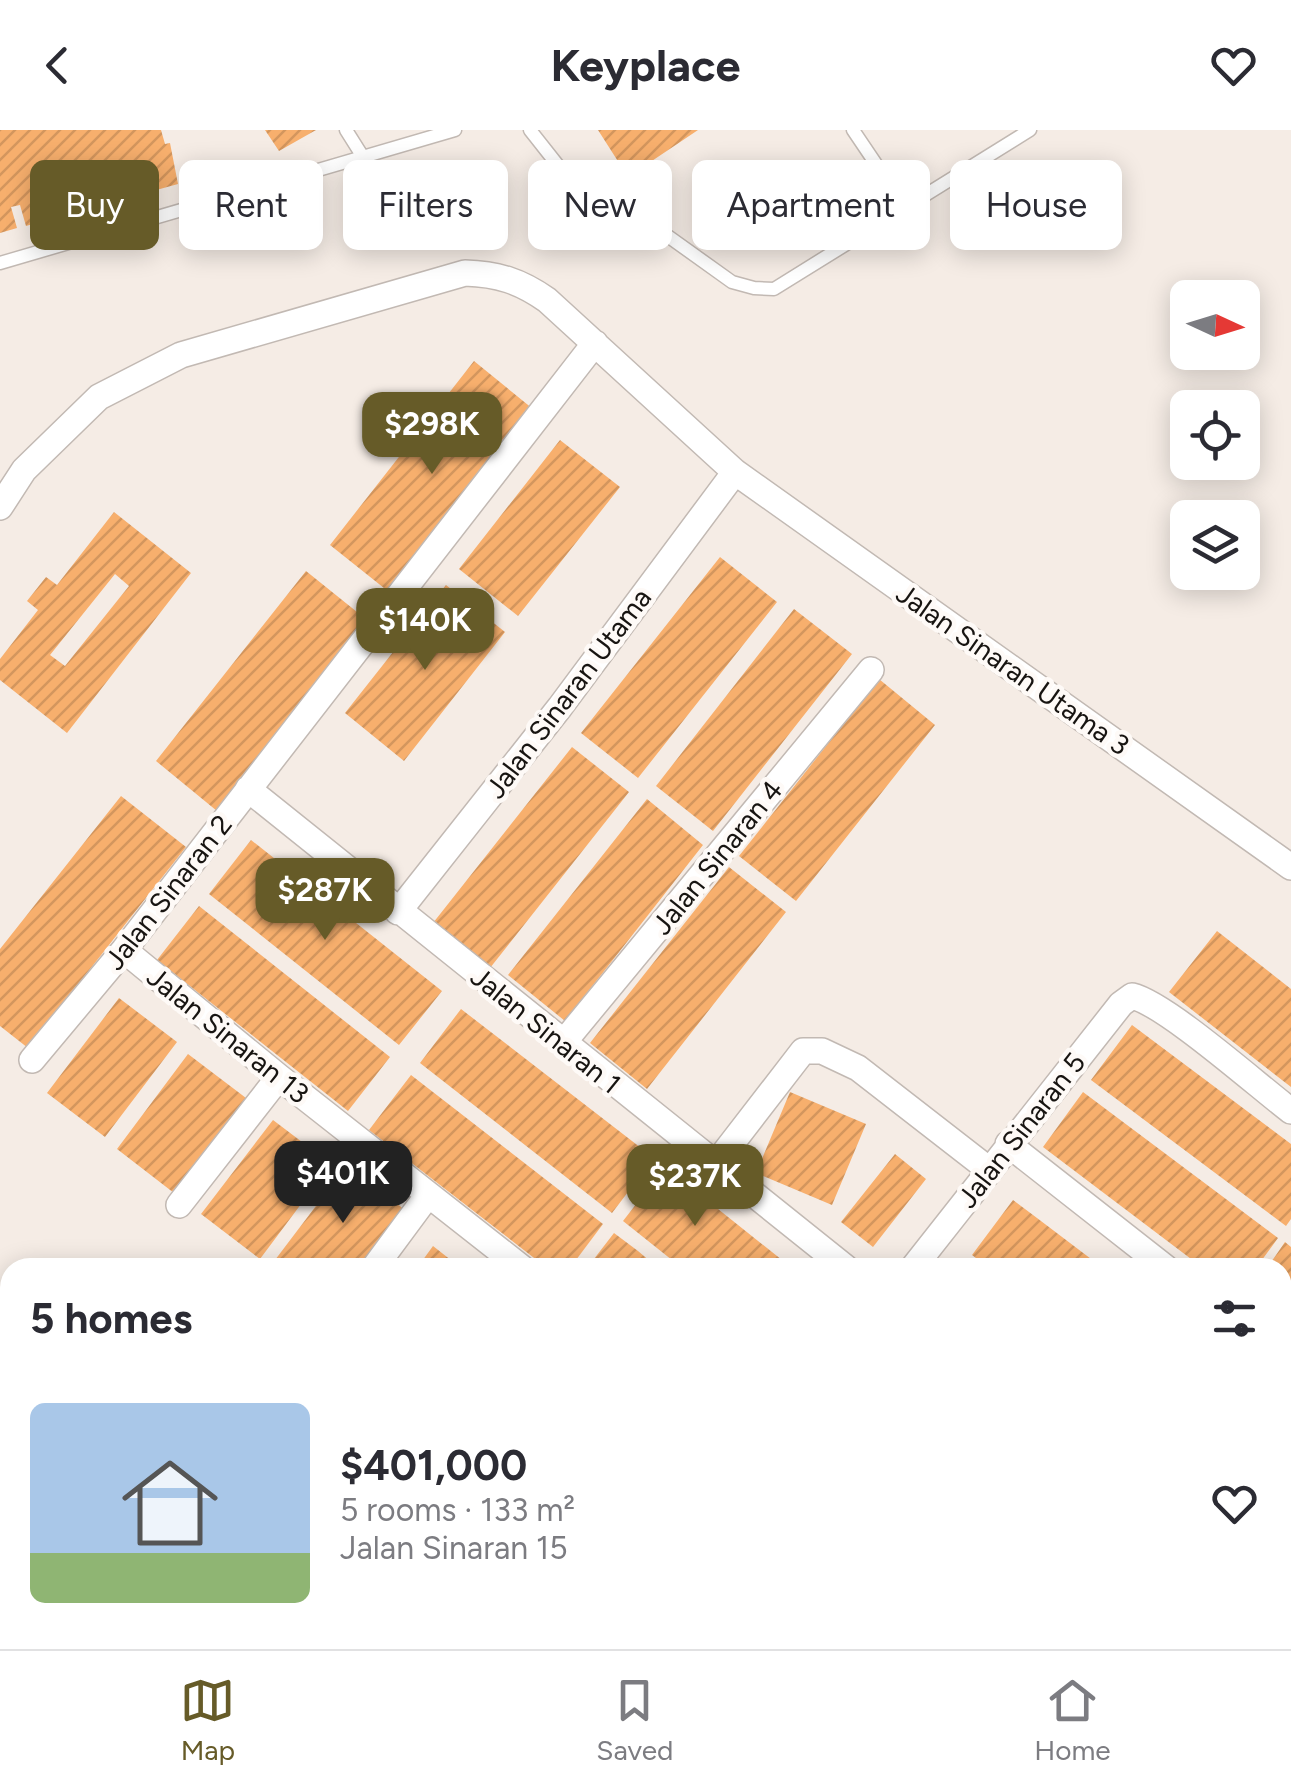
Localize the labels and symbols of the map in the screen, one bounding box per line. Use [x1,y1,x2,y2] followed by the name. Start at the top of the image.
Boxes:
[1170,280,1260,370] north arrow
[362,392,502,477] pin: $298K
[890,576,1136,762] street label: Jalan Sinaran Utama 3
[478,581,658,805] street label: Jalan Sinaran Utama
[355,588,495,673] pin: $140K
[644,773,790,941] street label: Jalan Sinaran 4
[97,808,239,976] street label: Jalan Sinaran 2
[255,858,395,943] pin: $287K
[140,959,316,1111] street label: Jalan Sinaran 13
[464,959,628,1101] street label: Jalan Sinaran 1
[950,1046,1092,1214] street label: Jalan Sinaran 5
[273,1141,413,1226] pin: $401K
[625,1144,765,1229] pin: $237K

